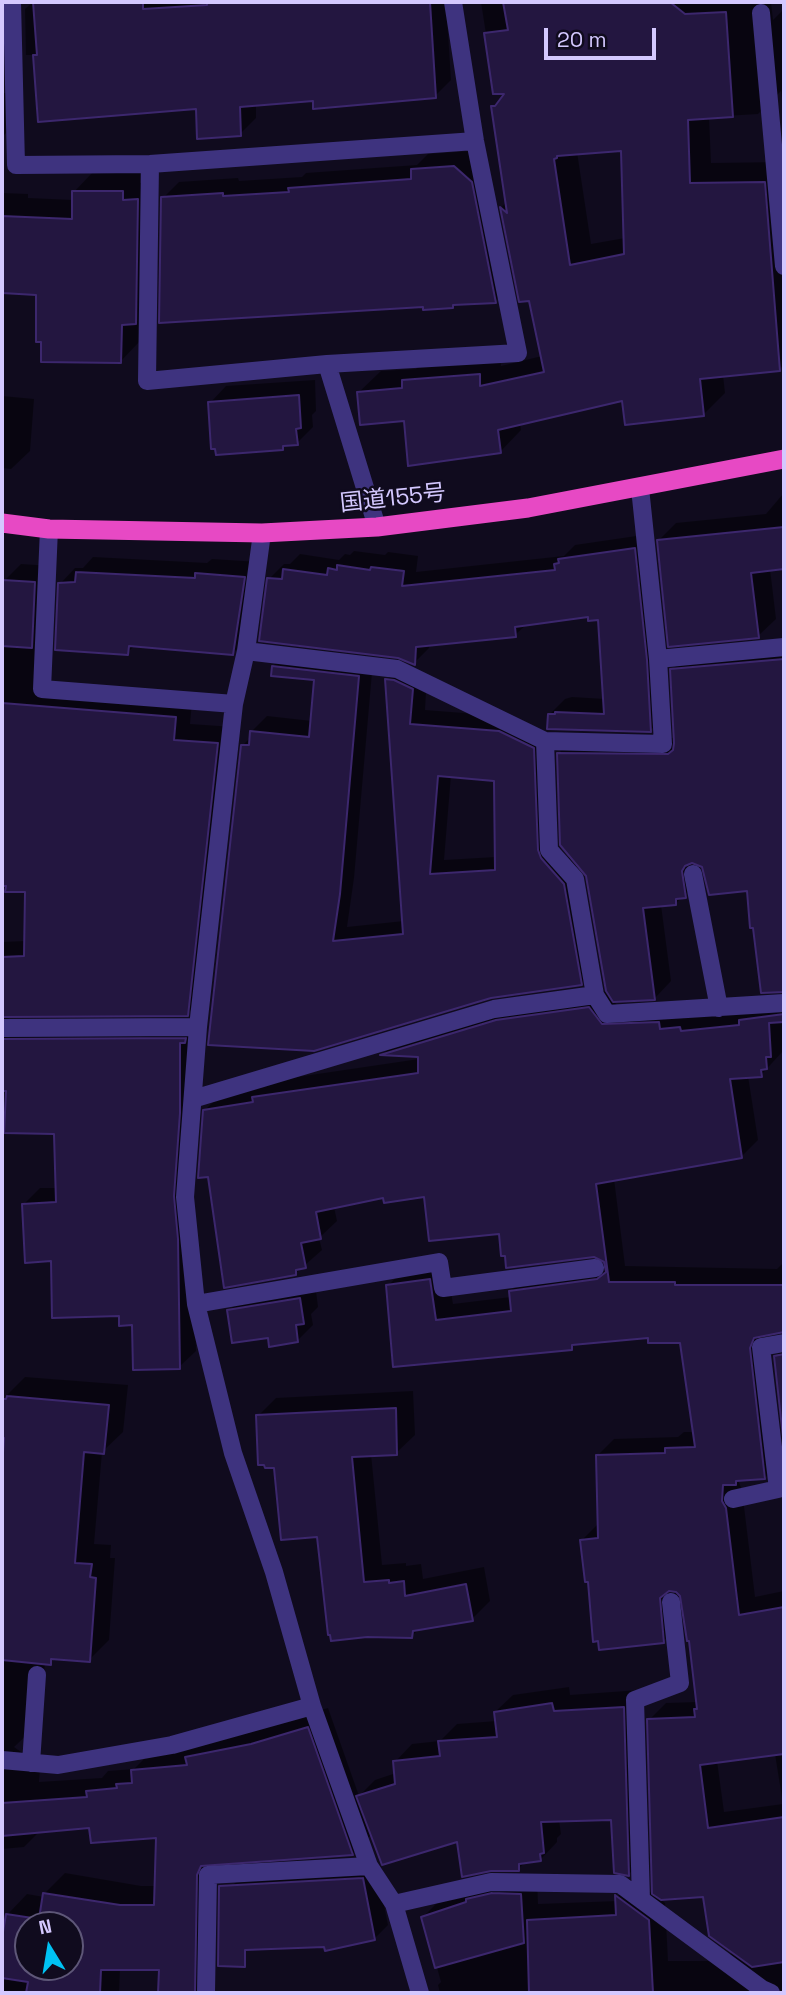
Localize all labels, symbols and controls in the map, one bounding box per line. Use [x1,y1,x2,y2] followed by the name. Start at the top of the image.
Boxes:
[548,14,660,58] scale bar
[557,26,607,53] text: 20 m
[339,480,447,518] street label: 国道155号
[14,1911,84,1981] north arrow
[37,1913,54,1940] text: N

